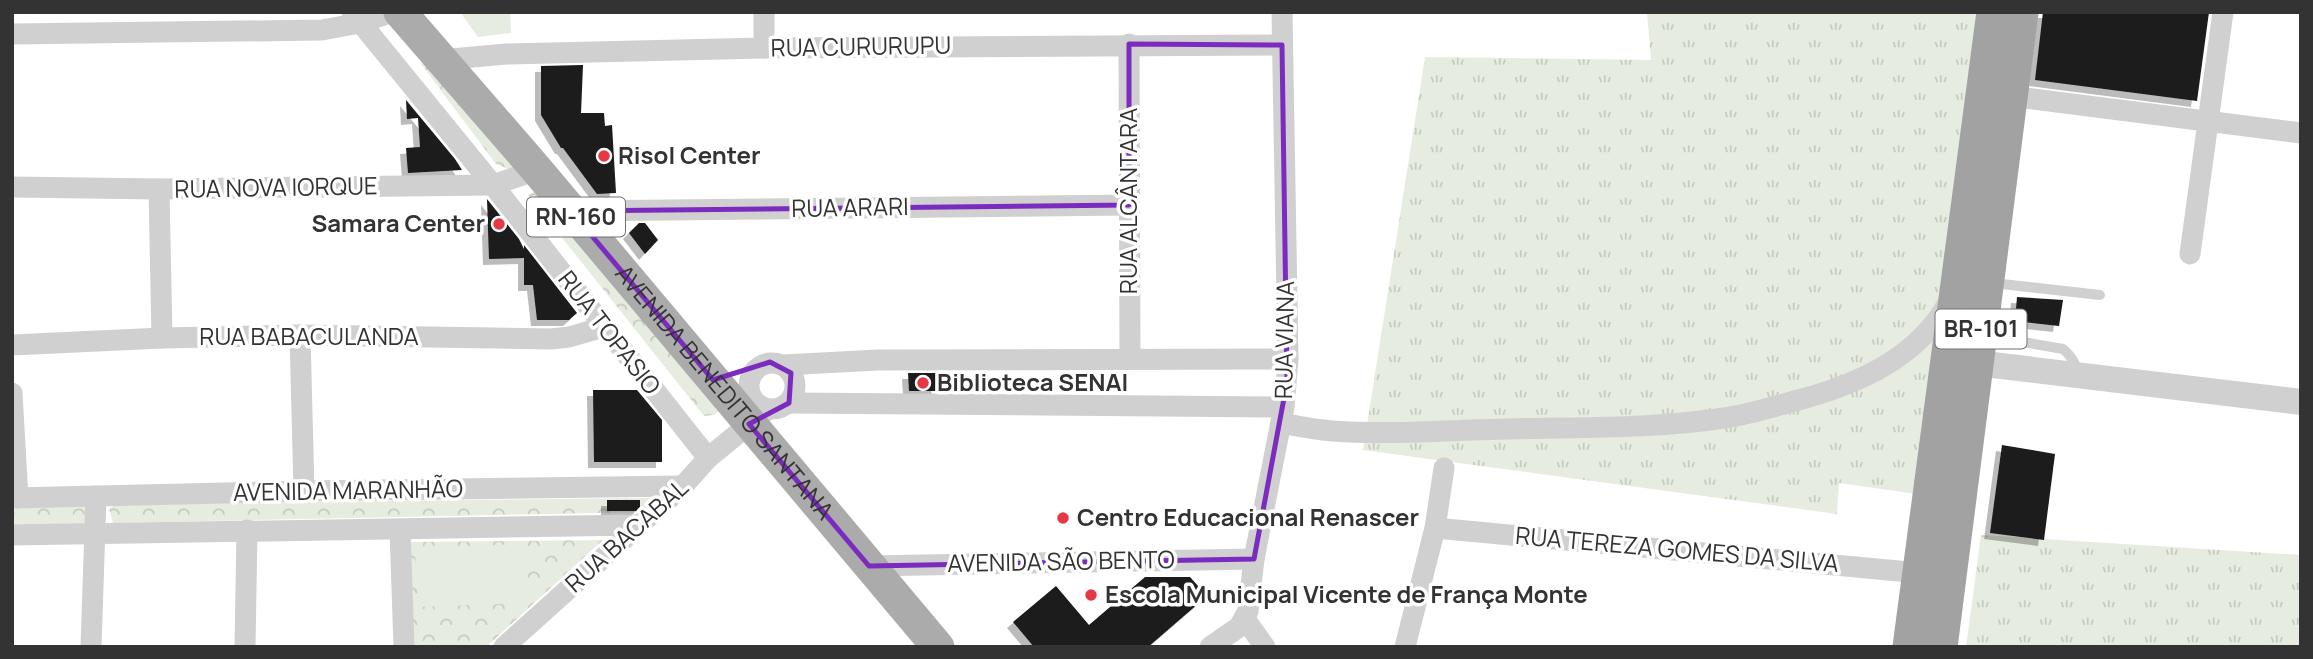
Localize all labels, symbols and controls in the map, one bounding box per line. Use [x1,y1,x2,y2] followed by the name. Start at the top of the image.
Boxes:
[770,27,952,64] street label: RUA CURURUPU
[1111,108,1144,294] street label: RUA ALCÂNTARA
[618,138,761,171] place label: Risol Center
[596,148,612,164] marker: Risol Center
[174,168,378,205] street label: RUA NOVA IORQUE
[791,189,909,224] street label: RUA ARARI
[527,198,625,236] road number: RN-160
[312,206,485,239] place label: Samara Center
[491,216,507,232] marker: Samara Center
[609,257,842,526] street label: AVENIDA BENEDITO SANTANA
[551,263,669,401] street label: RUA TOPASIO
[1266,281,1301,399] street label: RUA VIANA
[1936,310,2026,348] road number: BR-101
[199,319,419,352] street label: RUA BABACULANDA
[937,365,1128,398] place label: Biblioteca SENAI
[915,375,931,391] marker: Biblioteca SENAI
[233,471,463,508] street label: AVENIDA MARANHÃO
[557,471,695,599] street label: RUA BACABAL
[1077,500,1419,533] place label: Centro Educacional Renascer
[1055,510,1071,526] marker: Centro Educacional Renascer
[1514,518,1840,579] street label: RUA TEREZA GOMES DA SILVA
[947,542,1175,579] street label: AVENIDA SÃO BENTO
[1105,577,1588,610] place label: Escola Municipal Vicente de França Monte
[1083,587,1099,603] marker: Escola Municipal Vicente de França Monte

